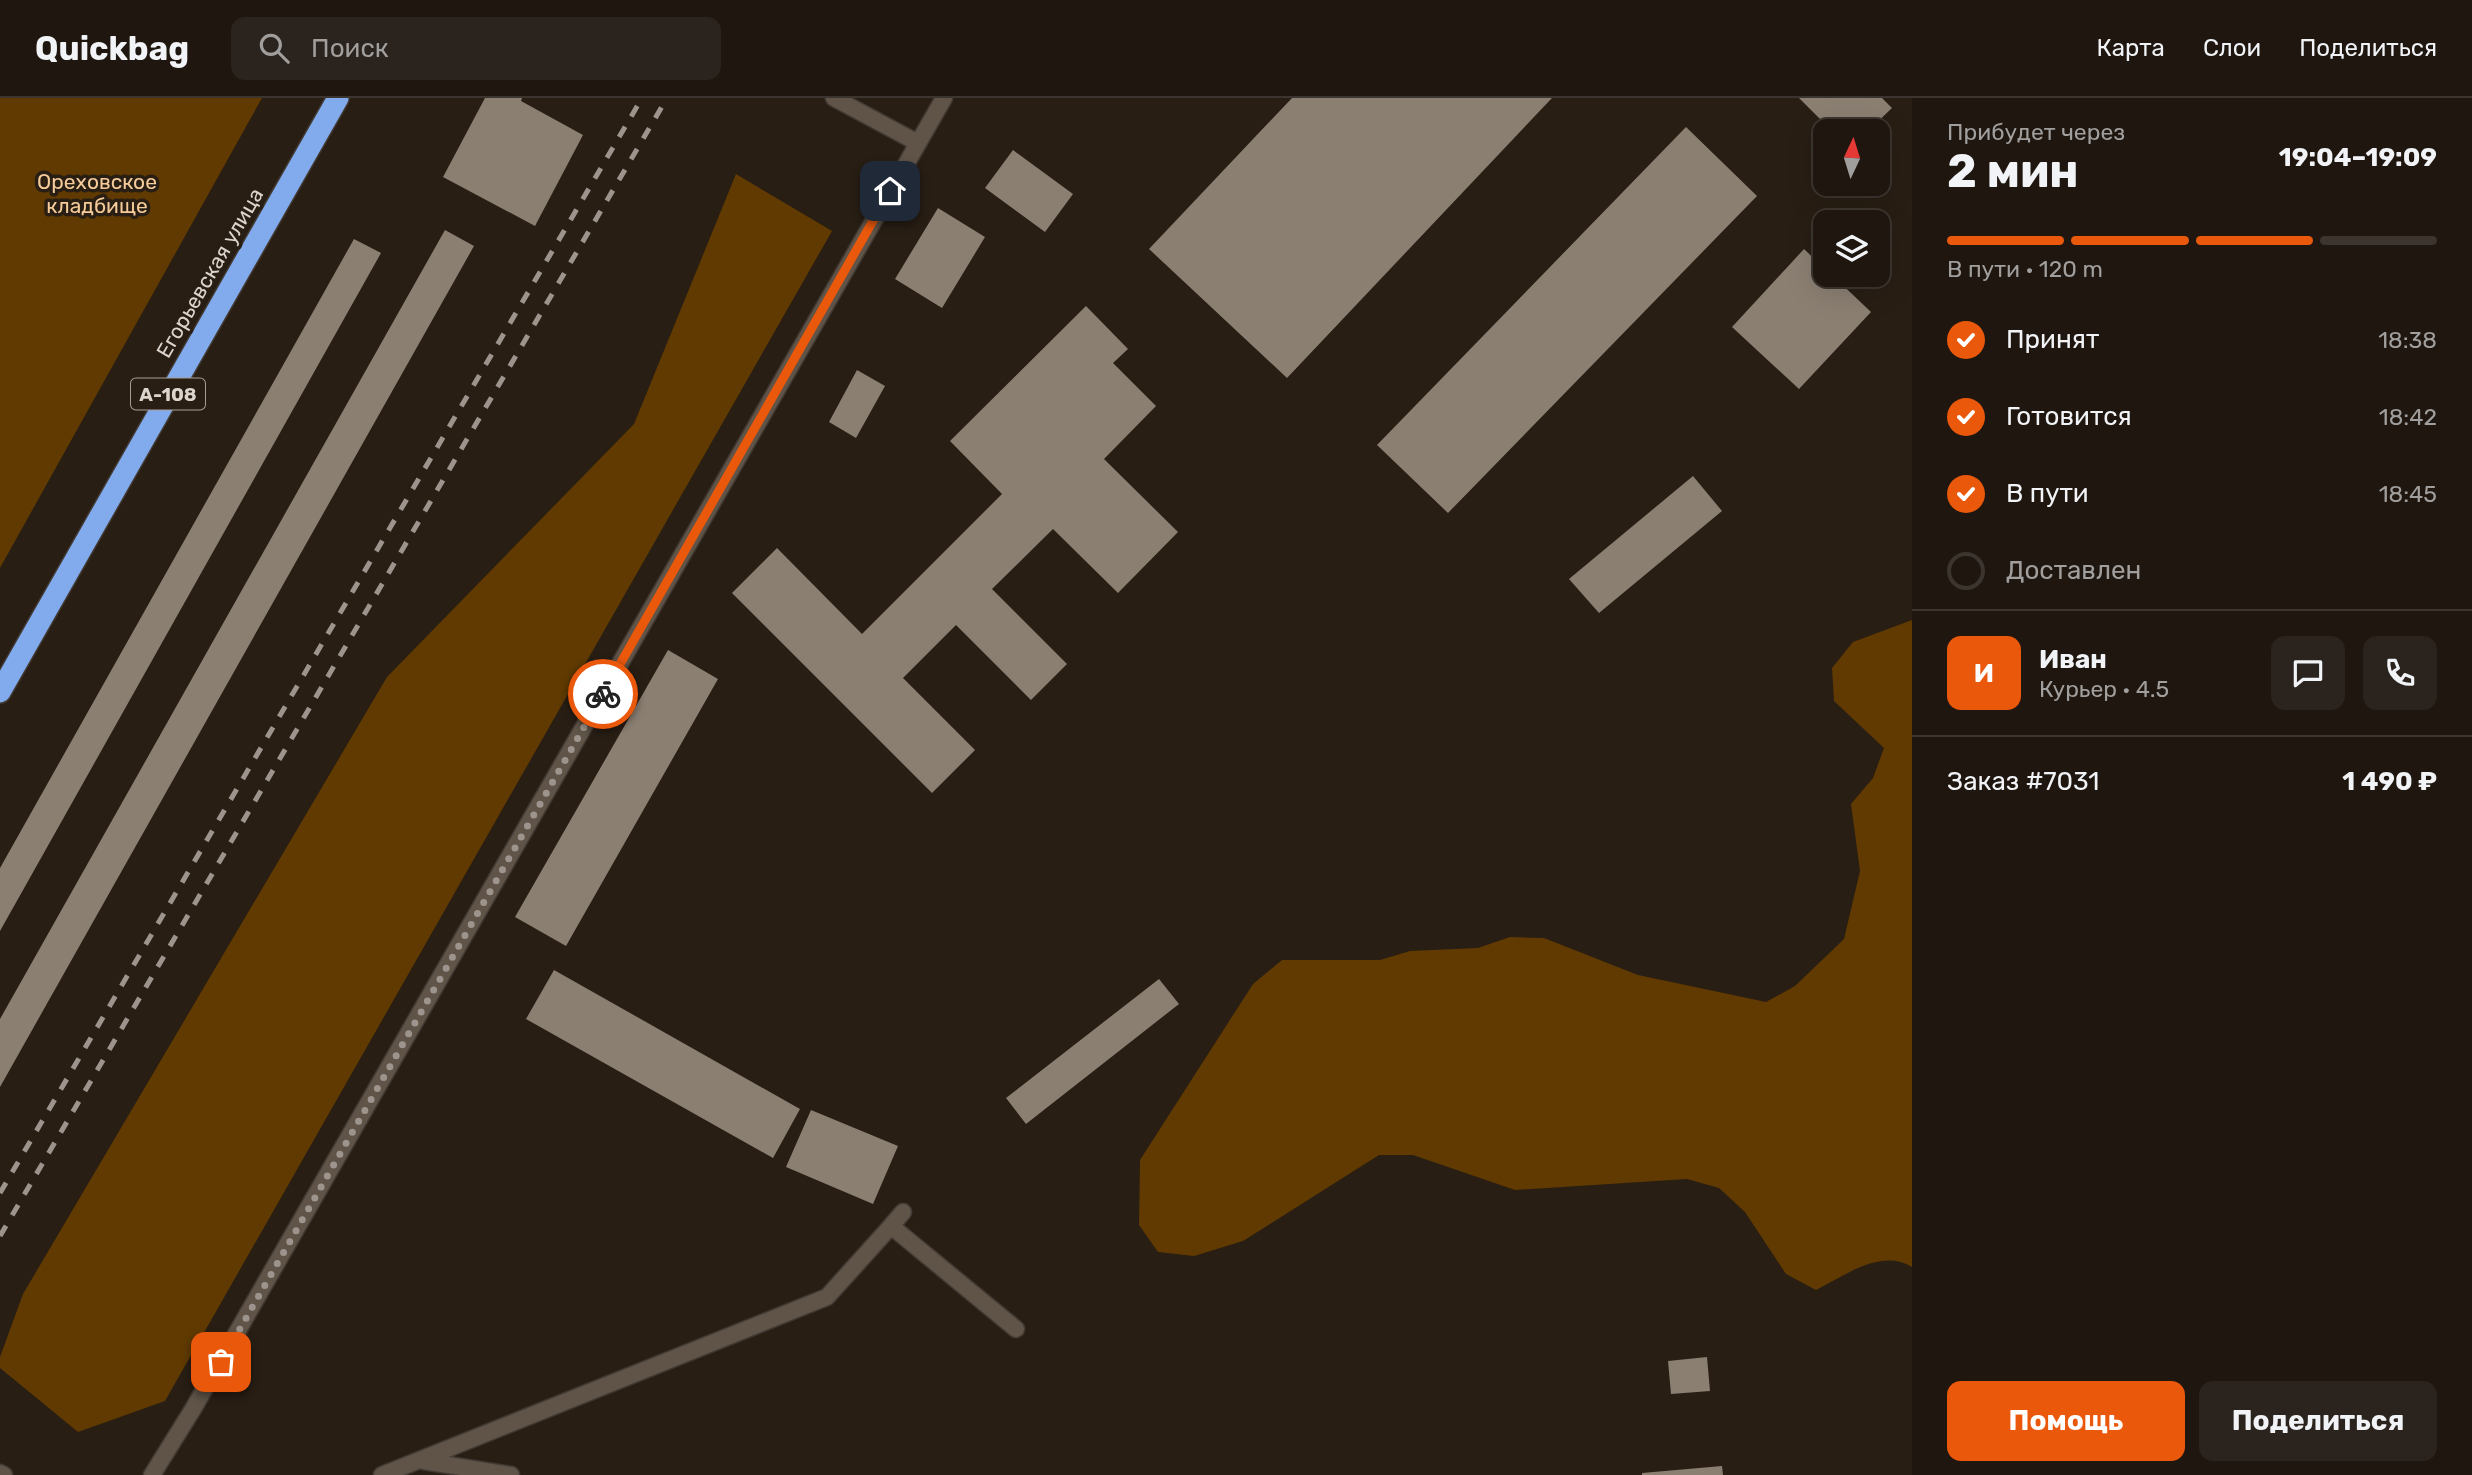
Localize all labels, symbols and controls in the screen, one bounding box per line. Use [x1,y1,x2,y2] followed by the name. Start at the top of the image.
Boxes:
[231,17,721,80] search box
[35,29,189,68] text: Quickbag
[255,29,293,67] icon: search
[311,33,389,64] text: Поиск
[2096,34,2165,62] text: Карта
[2203,34,2261,62] text: Слои
[2299,34,2437,62] text: Поделиться
[1947,118,2125,146] text: Прибудет через
[1813,119,1890,196] north arrow
[1813,119,1890,287] map controls
[2279,142,2437,173] text: 19:04–19:09
[1947,144,2079,199] text: 2 мин
[860,161,920,221] pin
[37,169,157,218] park label: Ореховское кладбище
[871,172,909,210] icon: home
[151,184,268,362] street label: Егорьевская улица
[1813,210,1890,287] button: layers
[1947,255,2103,283] text: В пути · 120 m
[1947,321,1985,359] icon: check
[2006,324,2099,355] text: Принят
[2378,326,2437,354] text: 18:38
[131,378,205,410] road number: А-108
[1947,398,1985,436] icon: check
[2006,401,2132,432] text: Готовится
[2379,403,2437,431] text: 18:42
[1947,475,1985,513] icon: check
[2006,478,2089,509] text: В пути
[2379,480,2437,508] text: 18:45
[2006,555,2141,586] text: Доставлен
[2271,636,2345,710] button: chat
[2363,636,2437,710] button: phone
[2039,644,2107,675] text: Иван
[1974,658,1994,689] text: И
[568,659,638,729] courier
[584,675,622,713] icon: bike
[2039,675,2169,703] text: Курьер · 4.5
[1947,766,2099,797] text: Заказ #7031
[2342,766,2437,797] text: 1 490 ₽
[191,1332,251,1392] pin
[202,1343,240,1381] icon: bag
[1947,1381,2185,1461] button: Помощь
[2199,1381,2437,1461] button: Поделиться

